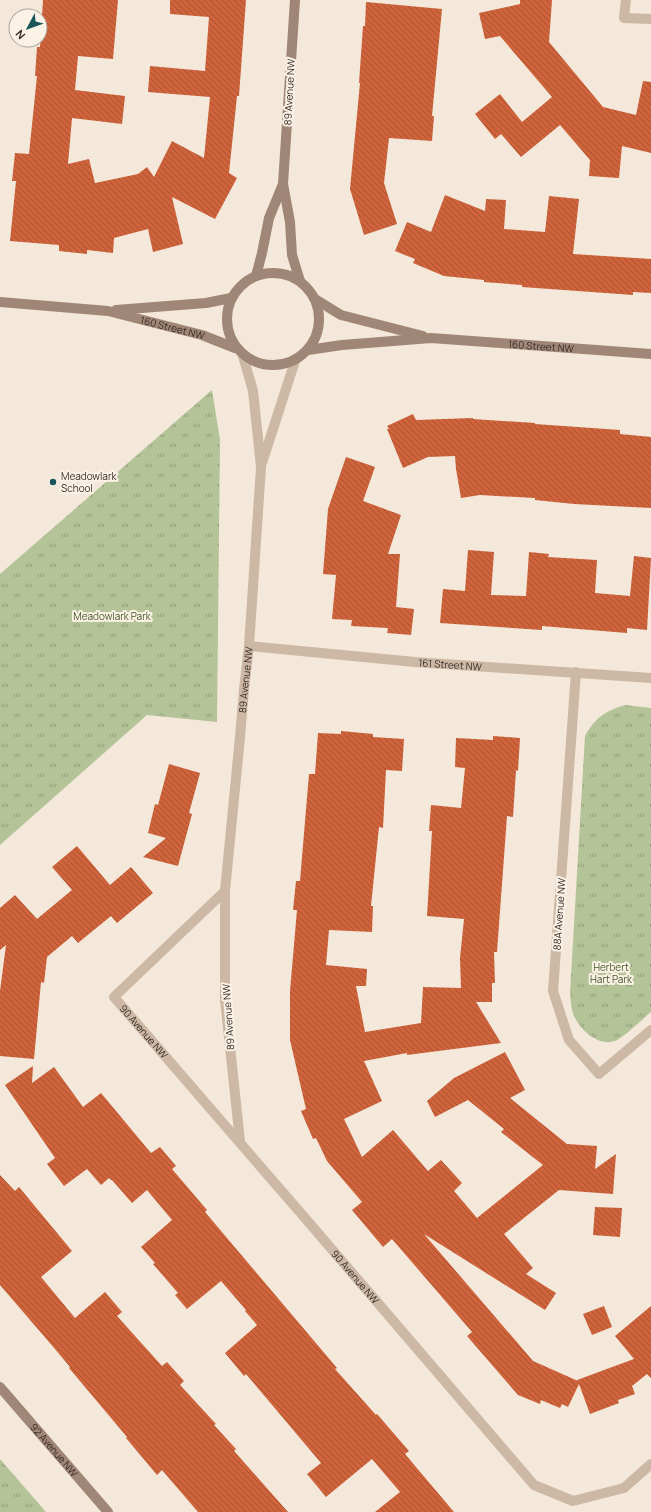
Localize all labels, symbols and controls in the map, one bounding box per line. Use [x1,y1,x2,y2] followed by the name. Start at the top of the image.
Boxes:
[8,8,48,48] north arrow
[12,27,28,43] text: N
[280,58,298,126] street label: 89 Avenue NW
[139,313,207,343] street label: 160 Street NW
[508,337,575,355] street label: 160 Street NW
[61,469,118,495] place label: Meadowlark School
[48,477,58,487] marker: Meadowlark School
[73,609,152,623] park label: Meadowlark Park
[235,645,256,713] street label: 89 Avenue NW
[418,655,483,674] street label: 161 Street NW
[549,877,569,951] street label: 88A Avenue NW
[590,960,633,986] park label: Herbert Hart Park
[219,983,237,1051] street label: 89 Avenue NW
[117,1002,172,1062] street label: 90 Avenue NW
[328,1247,383,1307] street label: 90 Avenue NW
[27,1420,82,1480] street label: 92 Avenue NW

